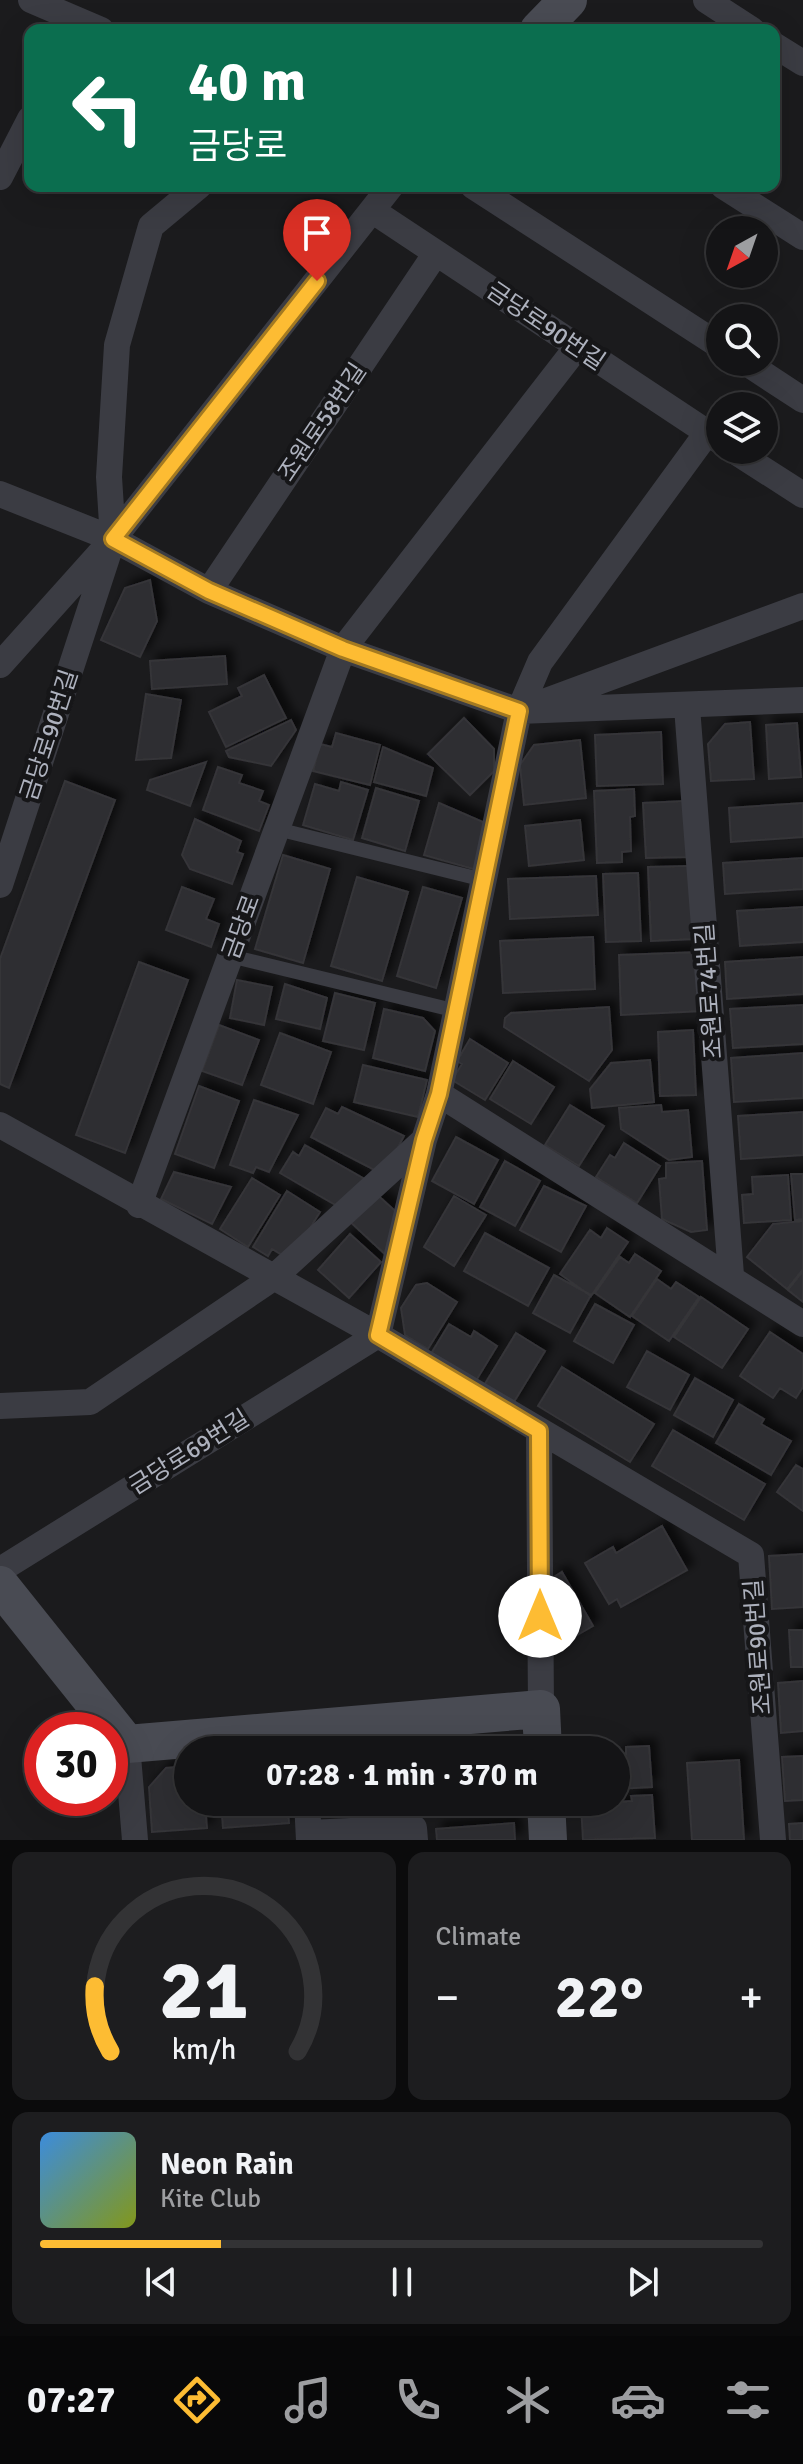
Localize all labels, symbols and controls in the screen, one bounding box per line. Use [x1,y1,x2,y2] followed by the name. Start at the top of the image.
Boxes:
[188,47,306,116] text: 40 m
[56,56,160,160] icon: left
[188,124,287,169] text: 금당로
[283,199,351,281] pin
[295,211,339,255] icon: arrive
[706,216,778,288] north arrow
[706,216,778,464] map controls
[481,275,611,377] street label: 금당로90번길
[706,304,778,376] button: search
[271,357,373,487] street label: 조원로58번길
[706,392,778,464] button: layers
[14,666,84,804] street label: 금당로90번길
[216,891,266,963] street label: 금당로
[689,922,729,1060] street label: 조원로74번길
[123,1403,255,1501] street label: 금당로69번길
[498,1574,582,1658] position arrow
[738,1578,778,1716] street label: 조원로90번길
[24,1712,128,1816] speed limit sign: 30
[266,1757,538,1794] text: 07:28 · 1 min · 370 m
[436,1921,521,1953] text: Climate
[159,1940,249,2042] text: 21
[555,1961,644,2035] text: 22°
[436,1971,459,2025] text: −
[739,1971,763,2025] text: +
[171,2032,236,2067] text: km/h
[160,2146,294,2183] text: Neon Rain
[160,2183,261,2215] text: Kite Club
[139,2260,183,2304] icon: previous
[380,2260,424,2304] icon: pause
[621,2260,665,2304] icon: next
[169,2372,225,2428] icon: directions
[280,2372,336,2428] icon: music
[390,2372,446,2428] icon: phone
[500,2372,556,2428] icon: climate
[610,2372,666,2428] icon: car
[720,2372,776,2428] icon: filters
[27,2378,115,2423] text: 07:27

